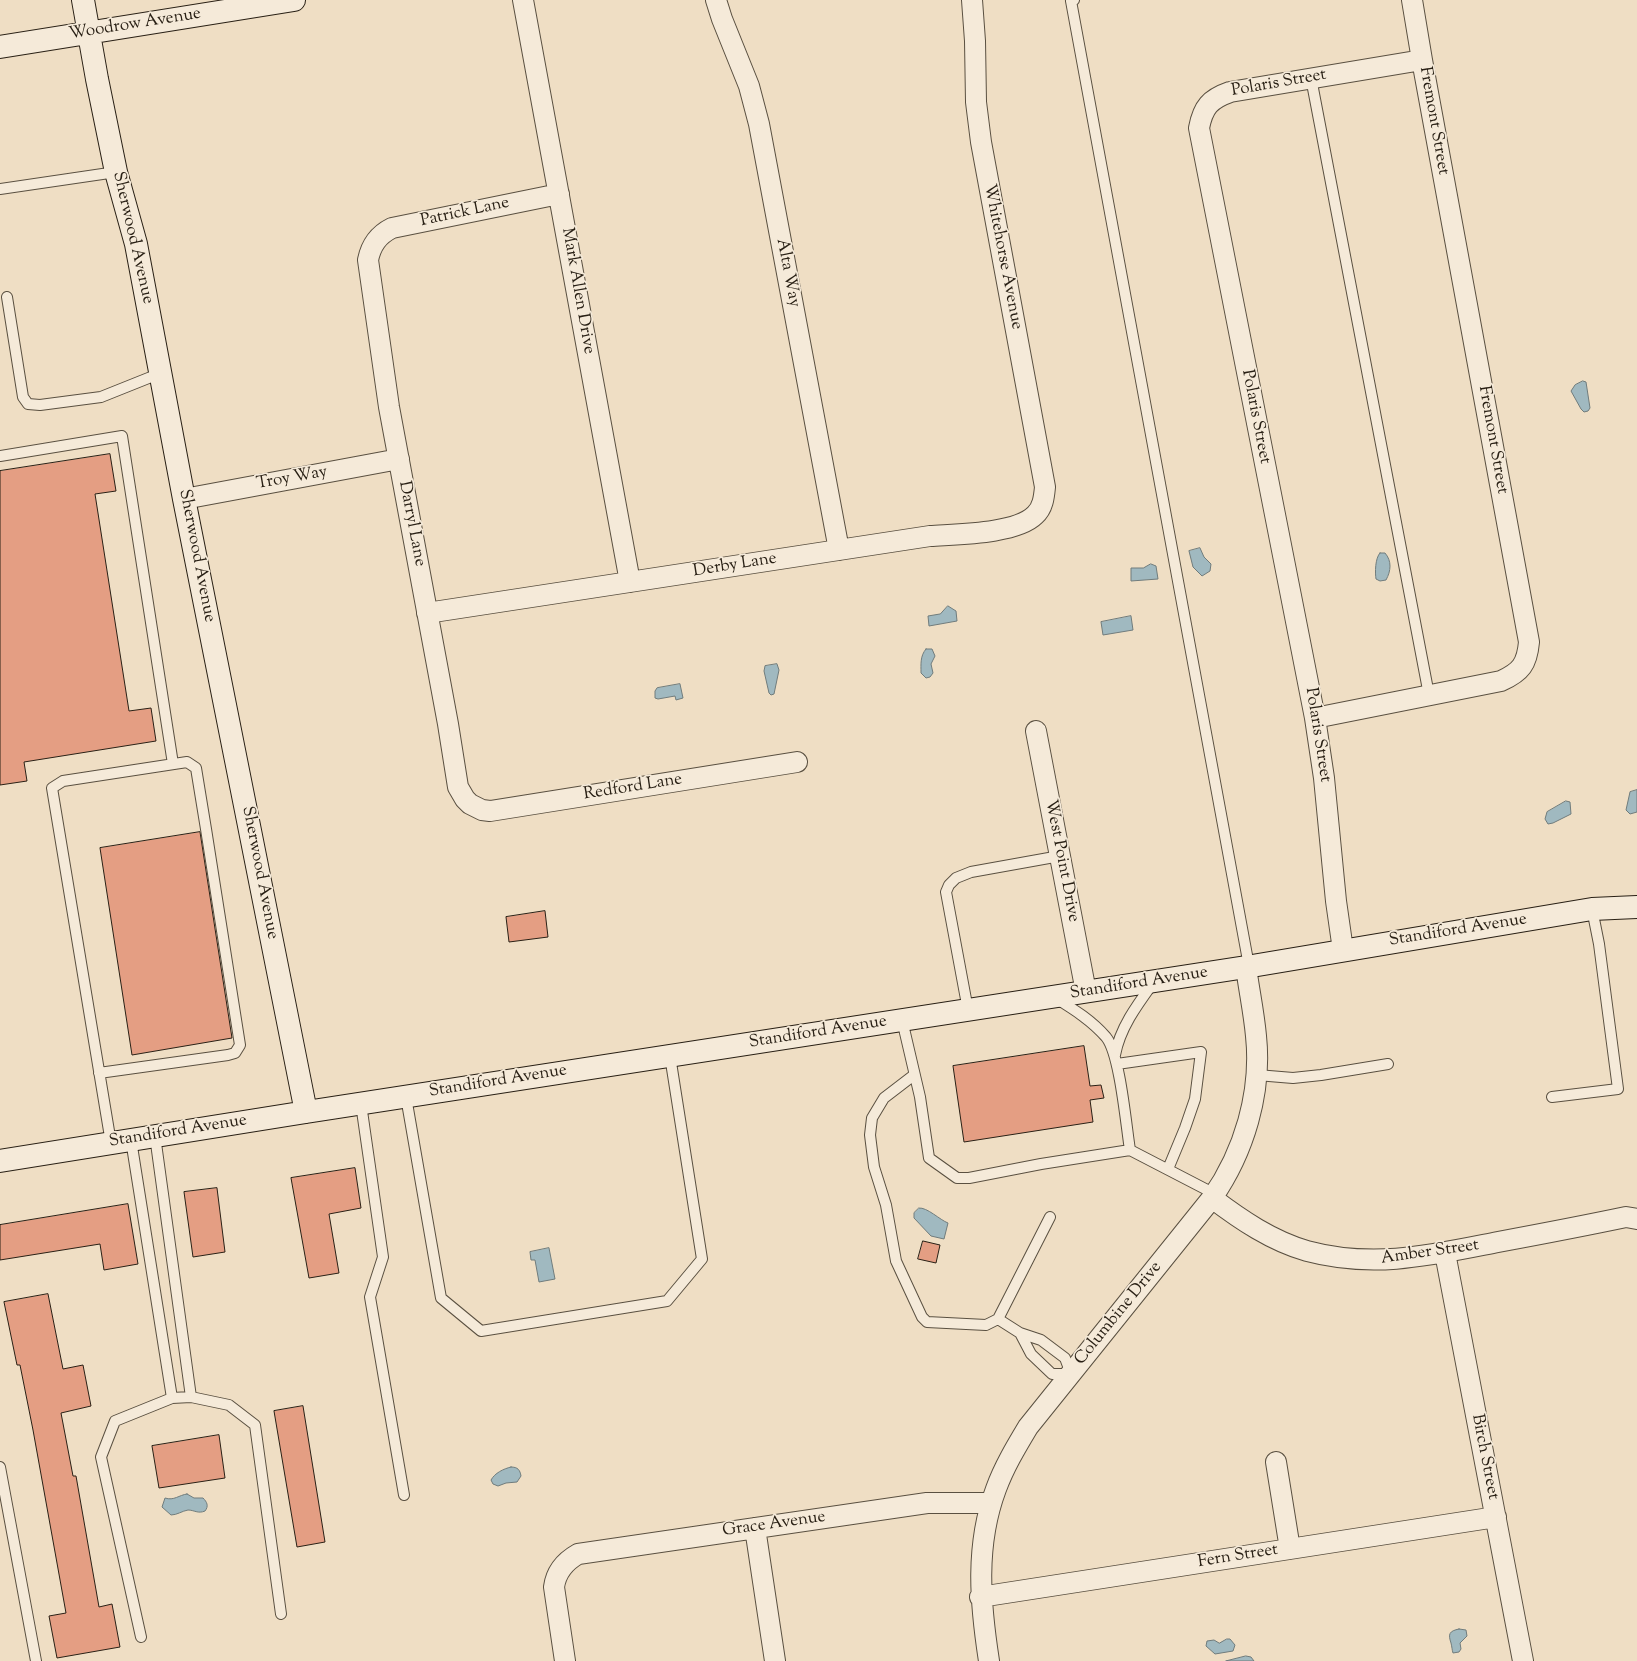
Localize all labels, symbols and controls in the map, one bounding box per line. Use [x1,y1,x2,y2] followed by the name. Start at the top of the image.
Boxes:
[67,4,203,46] street label: Woodrow Avenue
[1413,65,1453,177] street label: Fremont Street
[1230,66,1328,102] street label: Polaris Street
[107,170,157,306] street label: Sherwood Avenue
[978,183,1026,331] street label: Whitehorse Avenue
[419,194,511,232] street label: Patrick Lane
[556,226,598,356] street label: Mark Allen Drive
[770,237,804,309] street label: Alta Way
[1236,368,1274,466] street label: Polaris Street
[1472,384,1512,496] street label: Fremont Street
[255,463,329,495] street label: Troy Way
[393,480,429,568] street label: Darryl Lane
[173,488,219,624] street label: Sherwood Avenue
[692,549,778,583] street label: Derby Lane
[1299,686,1335,784] street label: Polaris Street
[582,770,684,806] street label: Redford Lane
[1039,798,1083,924] street label: West Point Drive
[236,805,282,941] street label: Sherwood Avenue
[1388,910,1528,952] street label: Standiford Avenue
[1069,963,1209,1005] street label: Standiford Avenue
[748,1012,888,1054] street label: Standiford Avenue
[428,1061,568,1103] street label: Standiford Avenue
[108,1111,248,1153] street label: Standiford Avenue
[1380,1236,1480,1270] street label: Amber Street
[1071,1258,1167,1370] street label: Columbine Drive
[1466,1412,1502,1502] street label: Birch Street
[721,1508,827,1542] street label: Grace Avenue
[1196,1541,1280,1573] street label: Fern Street

